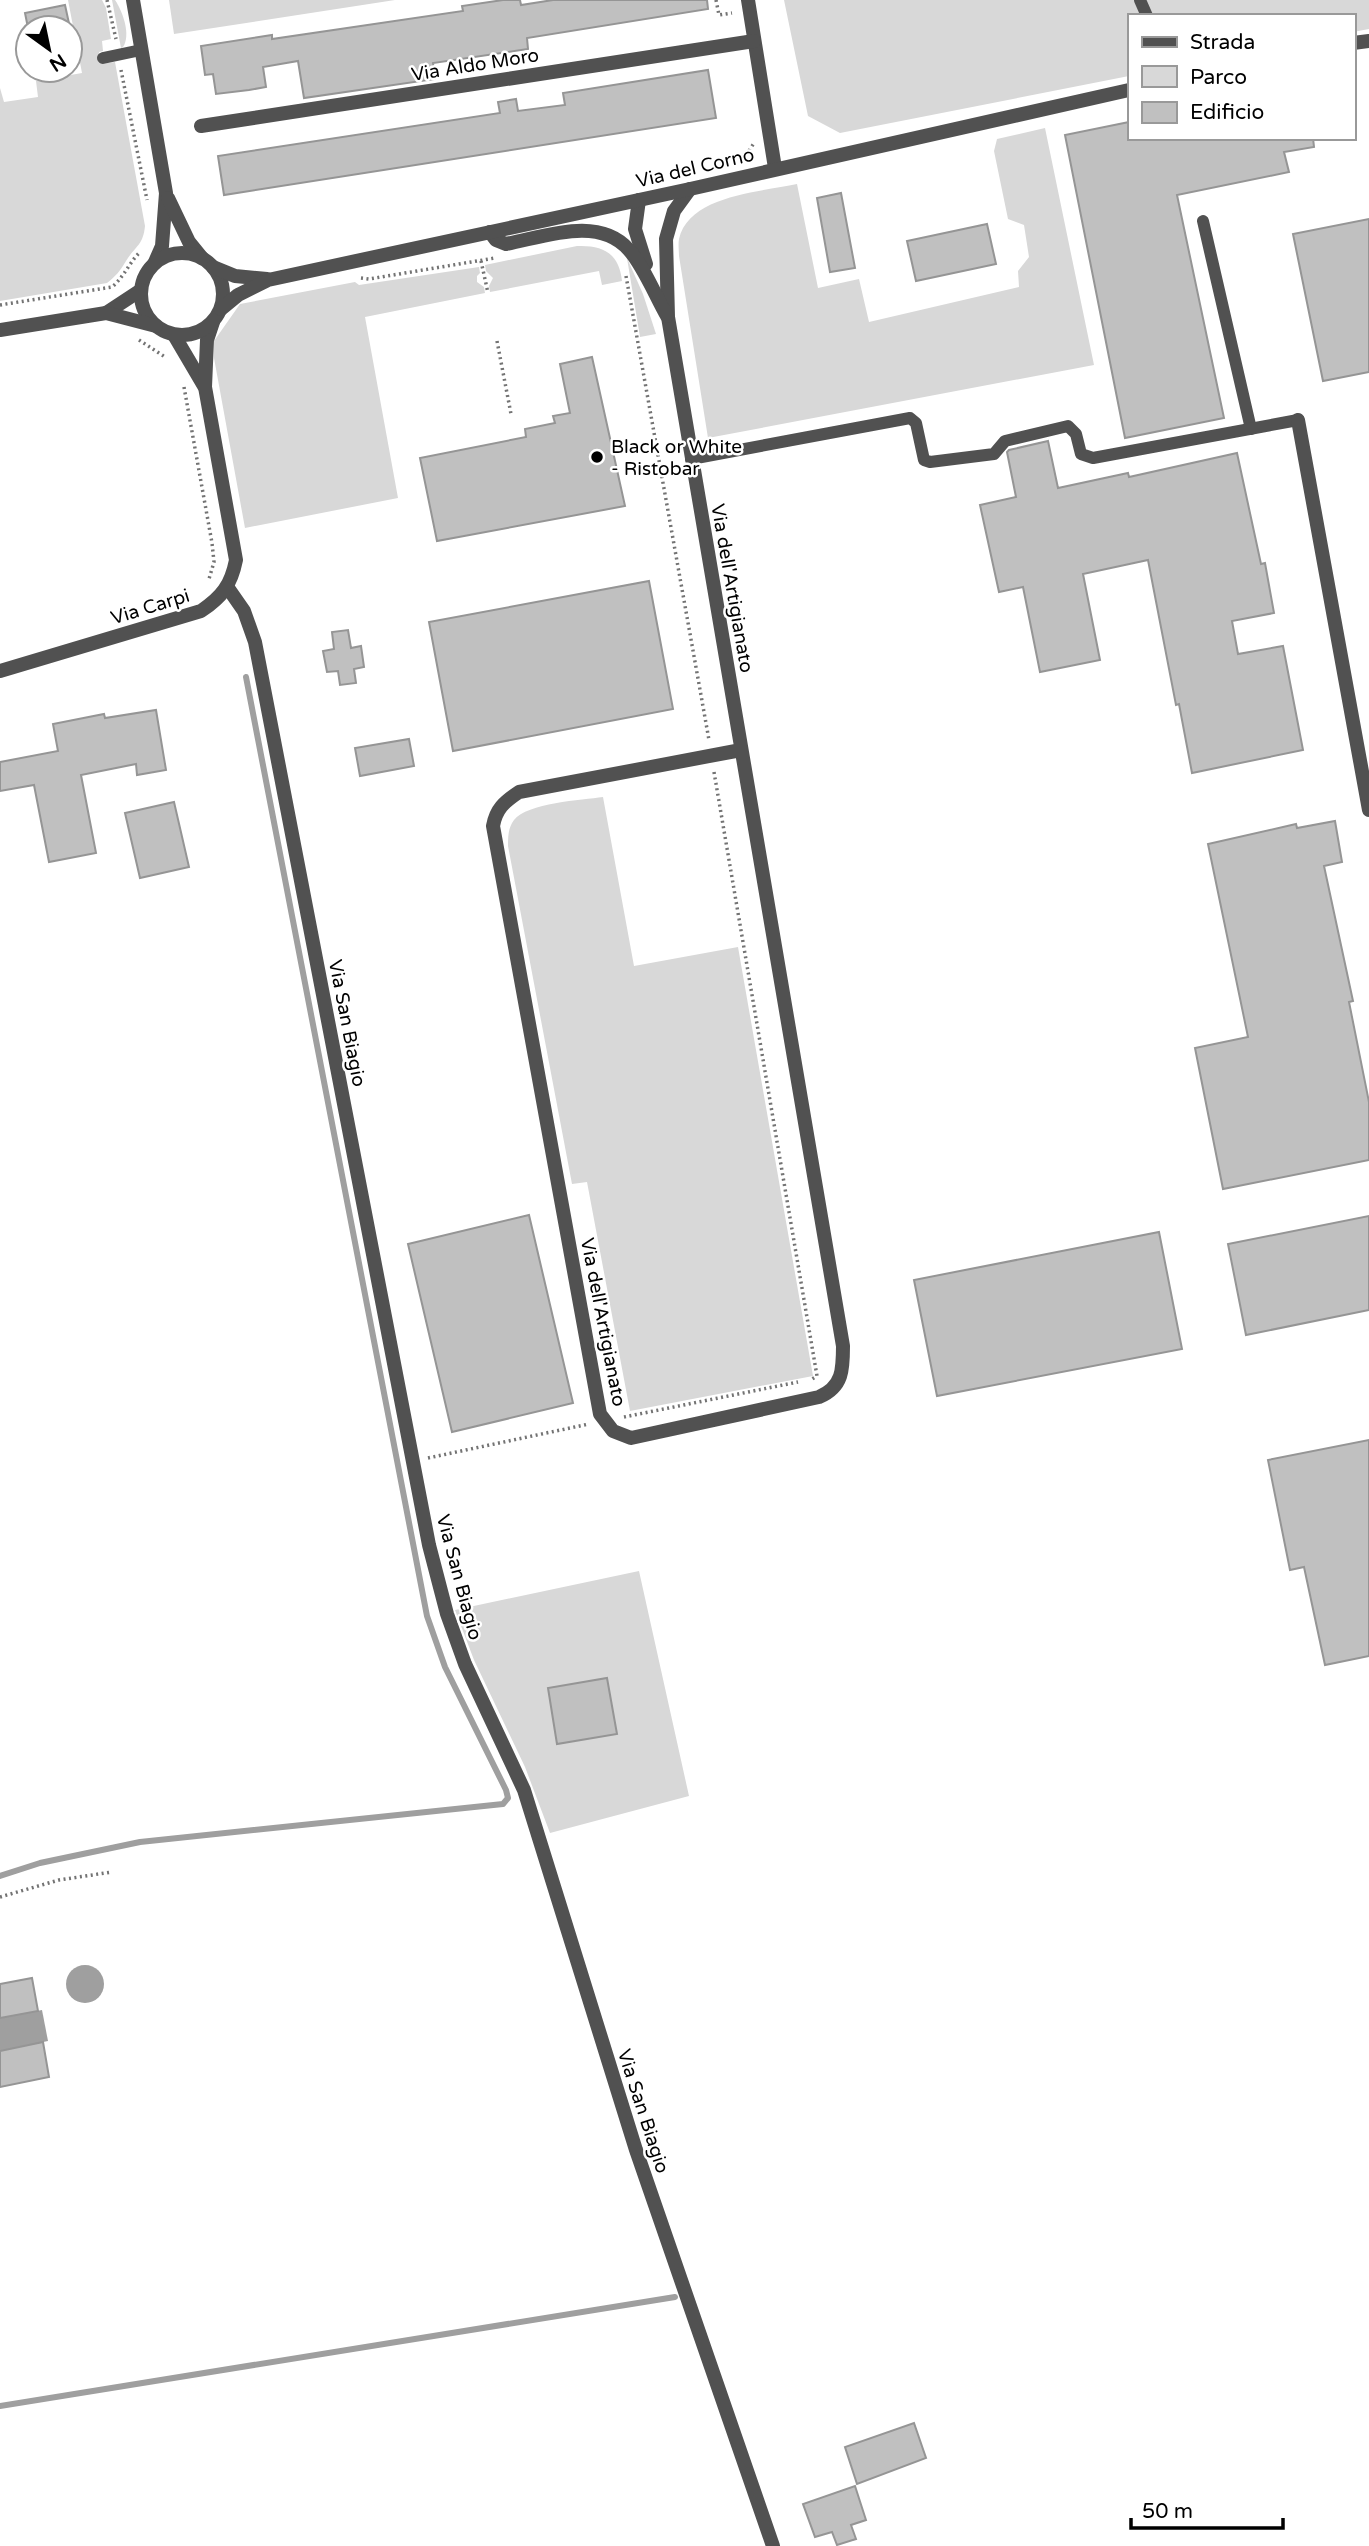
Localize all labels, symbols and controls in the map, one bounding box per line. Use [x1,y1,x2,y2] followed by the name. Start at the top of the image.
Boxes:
[14,14,84,84] north arrow
[1128,14,1355,140] legend
[1190,30,1255,55] text: Strada
[410,44,540,86] street label: Via Aldo Moro
[45,49,70,76] text: N
[1190,65,1247,90] text: Parco
[1190,100,1264,125] text: Edificio
[634,144,756,192] street label: Via del Corno
[611,436,742,480] place label: Black or White - Ristobar
[589,449,605,465] marker: Black or White - Ristobar
[706,502,758,674] street label: Via dell'Artigianato
[108,585,192,629] street label: Via Carpi
[324,958,370,1089] street label: Via San Biagio
[576,1236,630,1408] street label: Via dell'Artigianato
[432,1512,486,1642] street label: Via San Biagio
[613,2047,673,2176] street label: Via San Biagio
[1131,2486,1283,2530] scale bar
[1142,2499,1193,2524] text: 50 m

